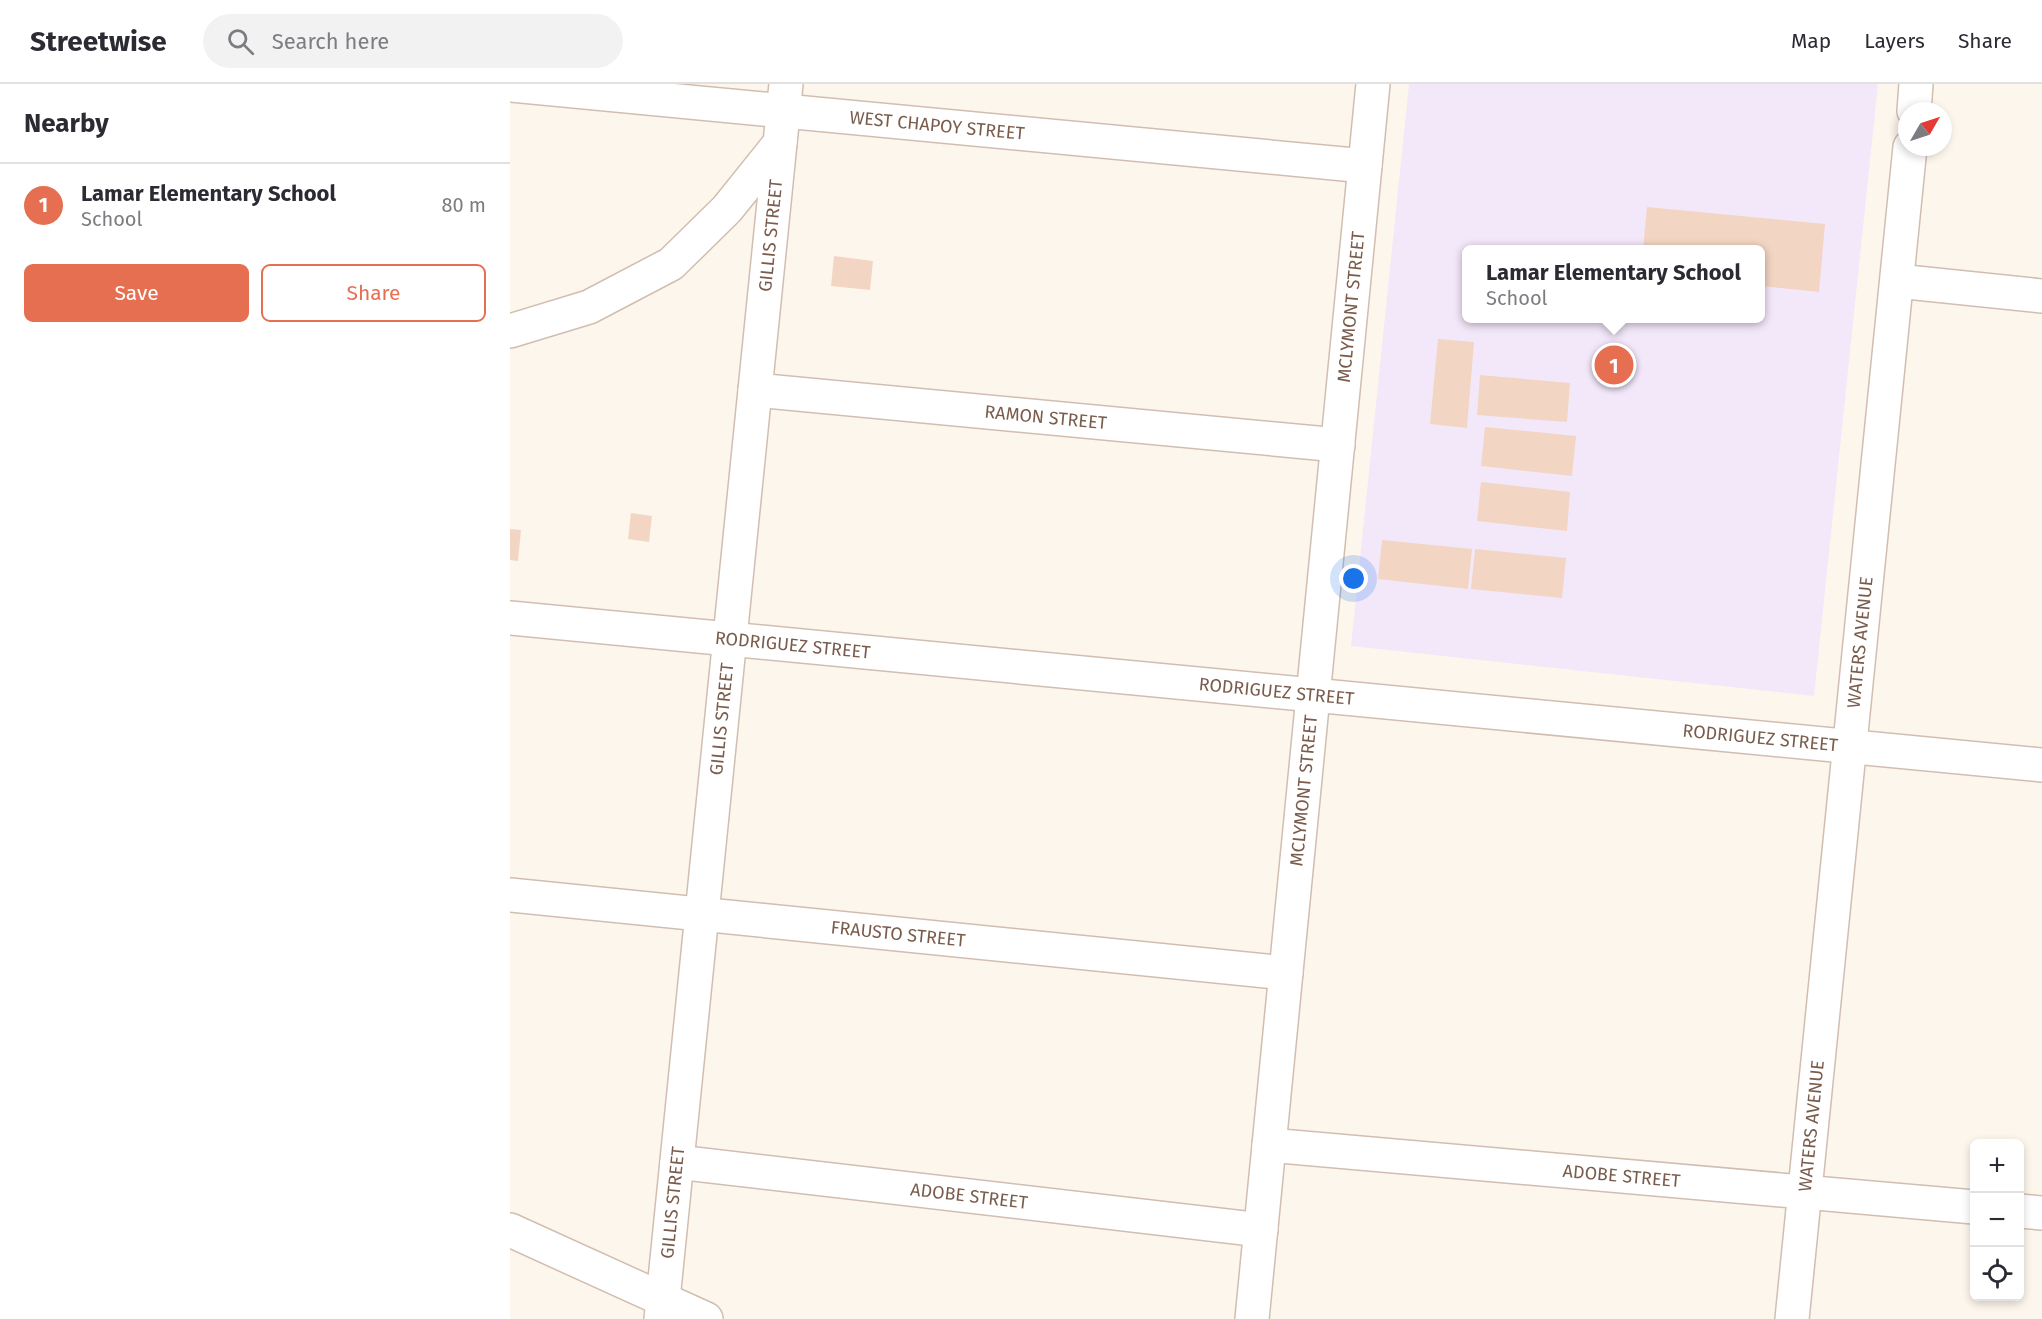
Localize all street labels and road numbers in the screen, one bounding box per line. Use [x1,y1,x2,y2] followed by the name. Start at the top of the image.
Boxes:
[849,106,1026,145] street label: WEST CHAPOY STREET
[754,178,787,293] street label: GILLIS STREET
[1333,230,1370,383] street label: MCLYMONT STREET
[984,401,1109,434] street label: RAMON STREET
[1843,576,1878,709] street label: WATERS AVENUE
[714,627,872,664] street label: RODRIGUEZ STREET
[705,661,738,776] street label: GILLIS STREET
[1198,673,1356,710] street label: RODRIGUEZ STREET
[1285,713,1322,867] street label: MCLYMONT STREET
[1681,720,1840,756] street label: RODRIGUEZ STREET
[830,916,967,952] street label: FRAUSTO STREET
[1794,1059,1829,1193] street label: WATERS AVENUE
[656,1145,689,1260] street label: GILLIS STREET
[1562,1160,1682,1192] street label: ADOBE STREET
[909,1178,1030,1214] street label: ADOBE STREET

